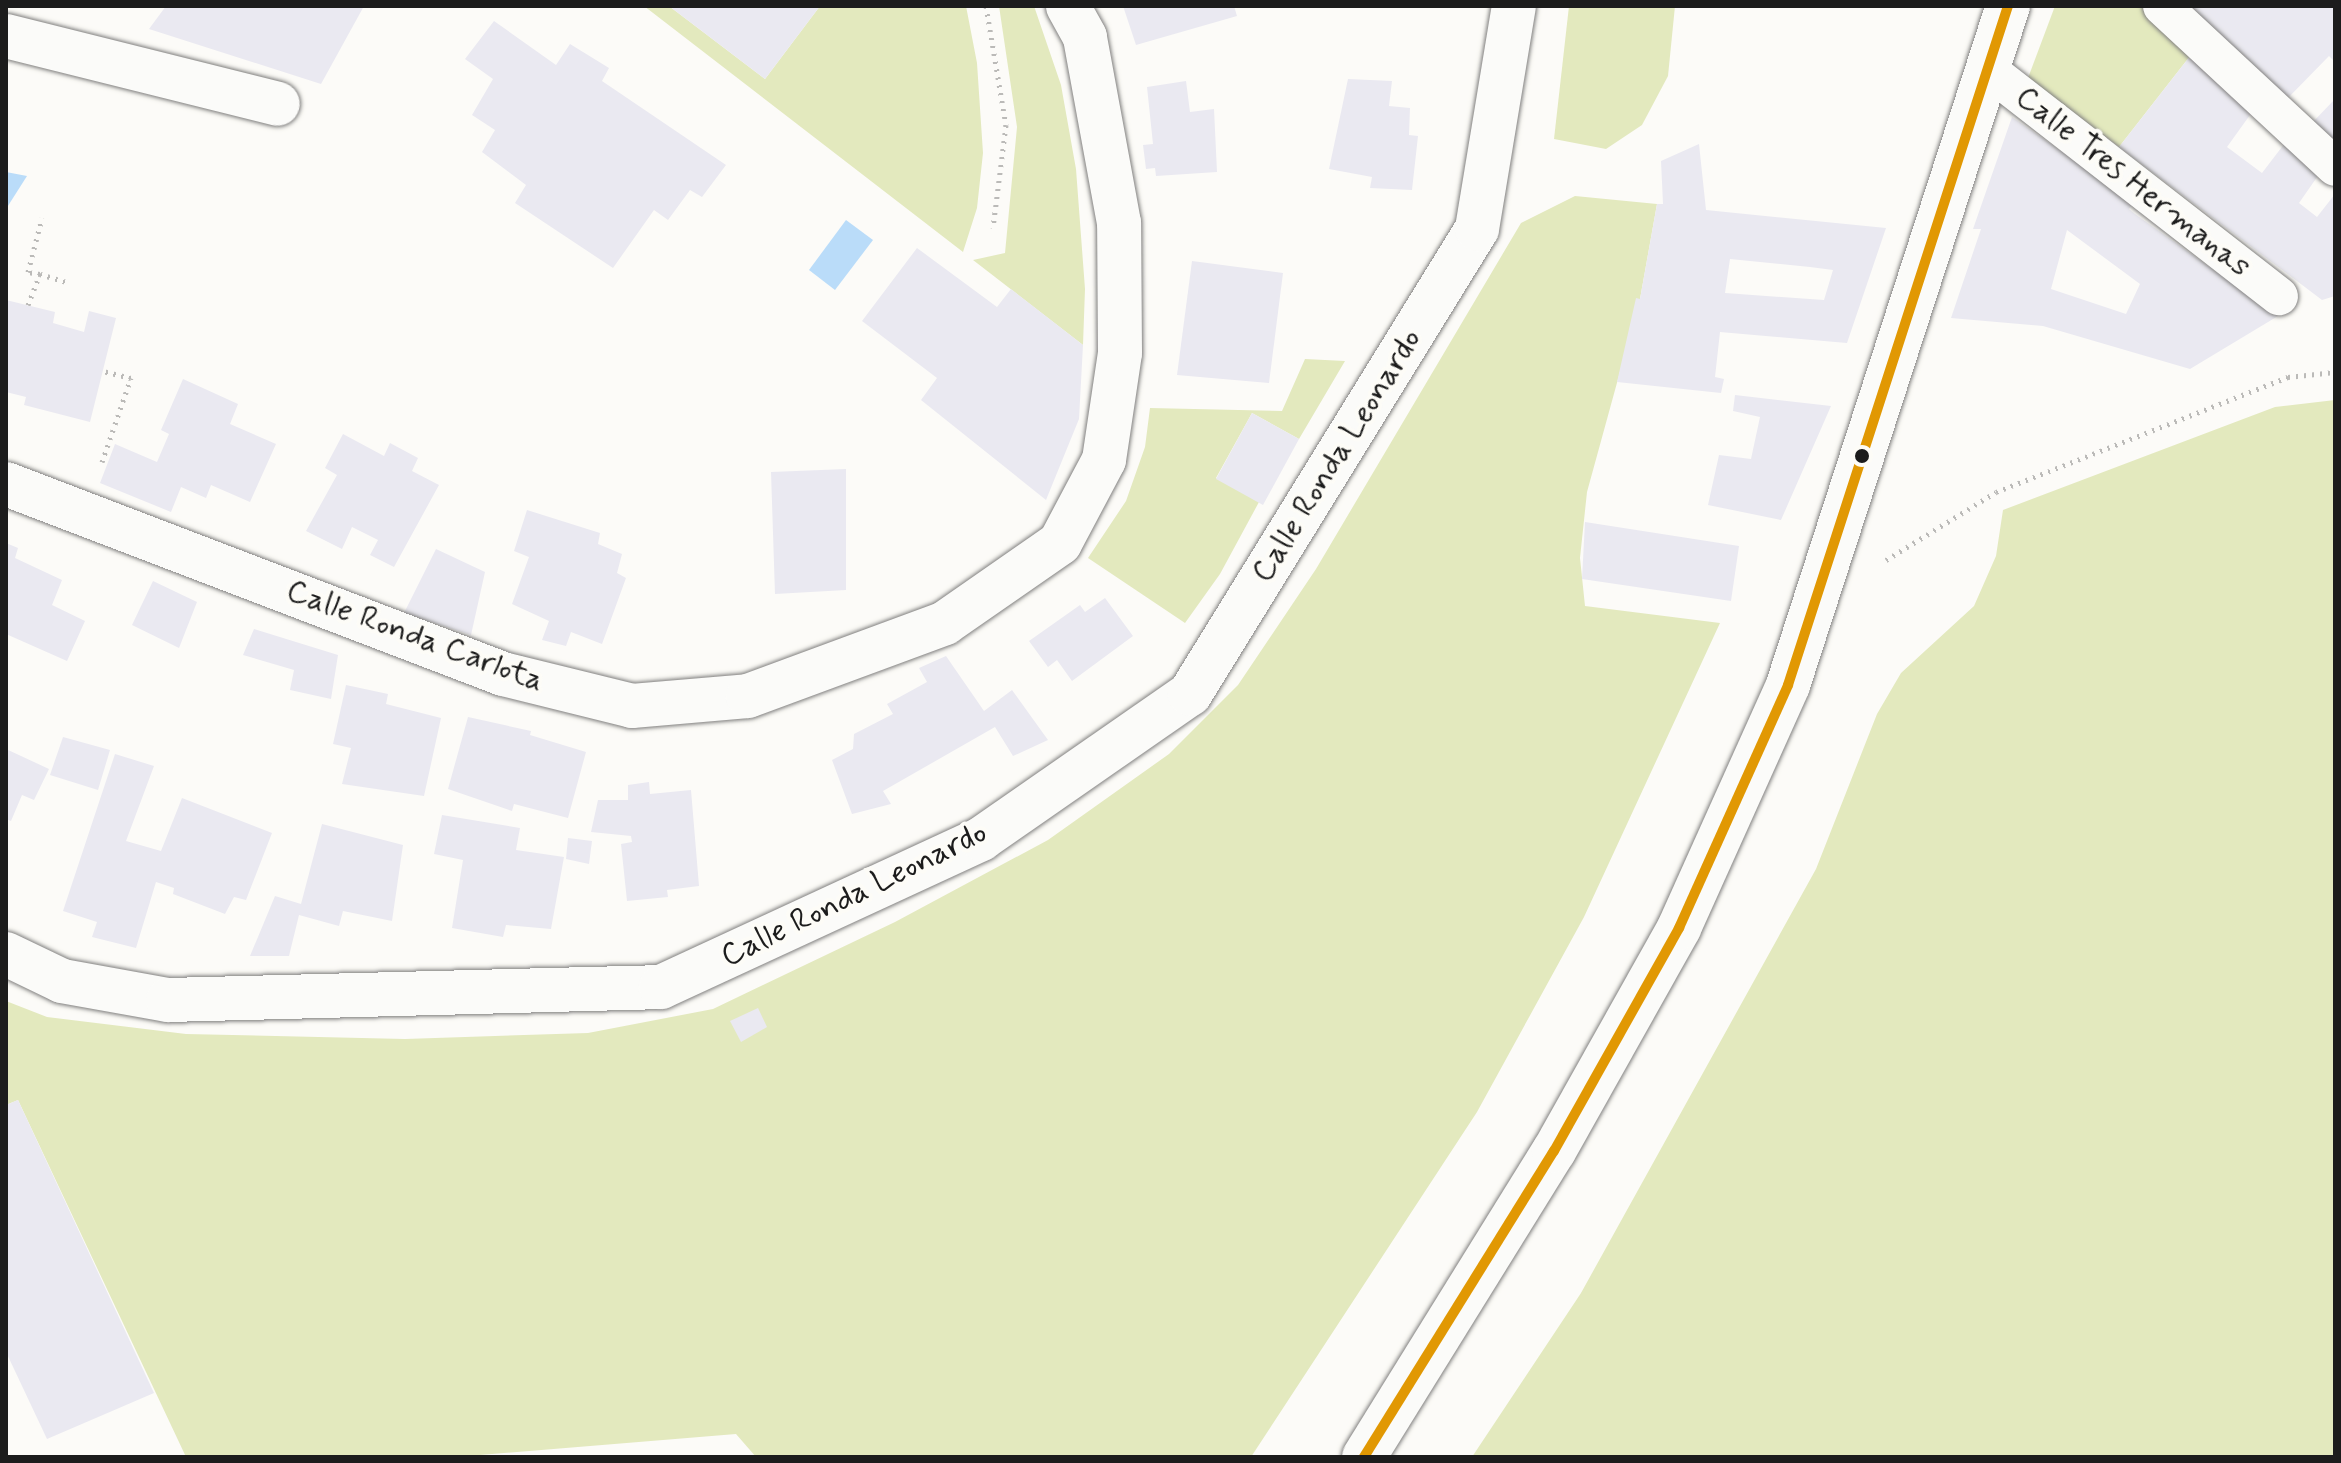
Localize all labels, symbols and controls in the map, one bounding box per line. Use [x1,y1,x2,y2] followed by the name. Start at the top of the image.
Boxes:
[2007,78,2259,286] street label: Calle Tres Hermanas
[1242,320,1432,592] street label: Calle Ronda Leonardo
[1854,448,1870,464] unlabelled marker
[279,571,551,701] street label: Calle Ronda Carlota
[713,813,995,977] street label: Calle Ronda Leonardo

